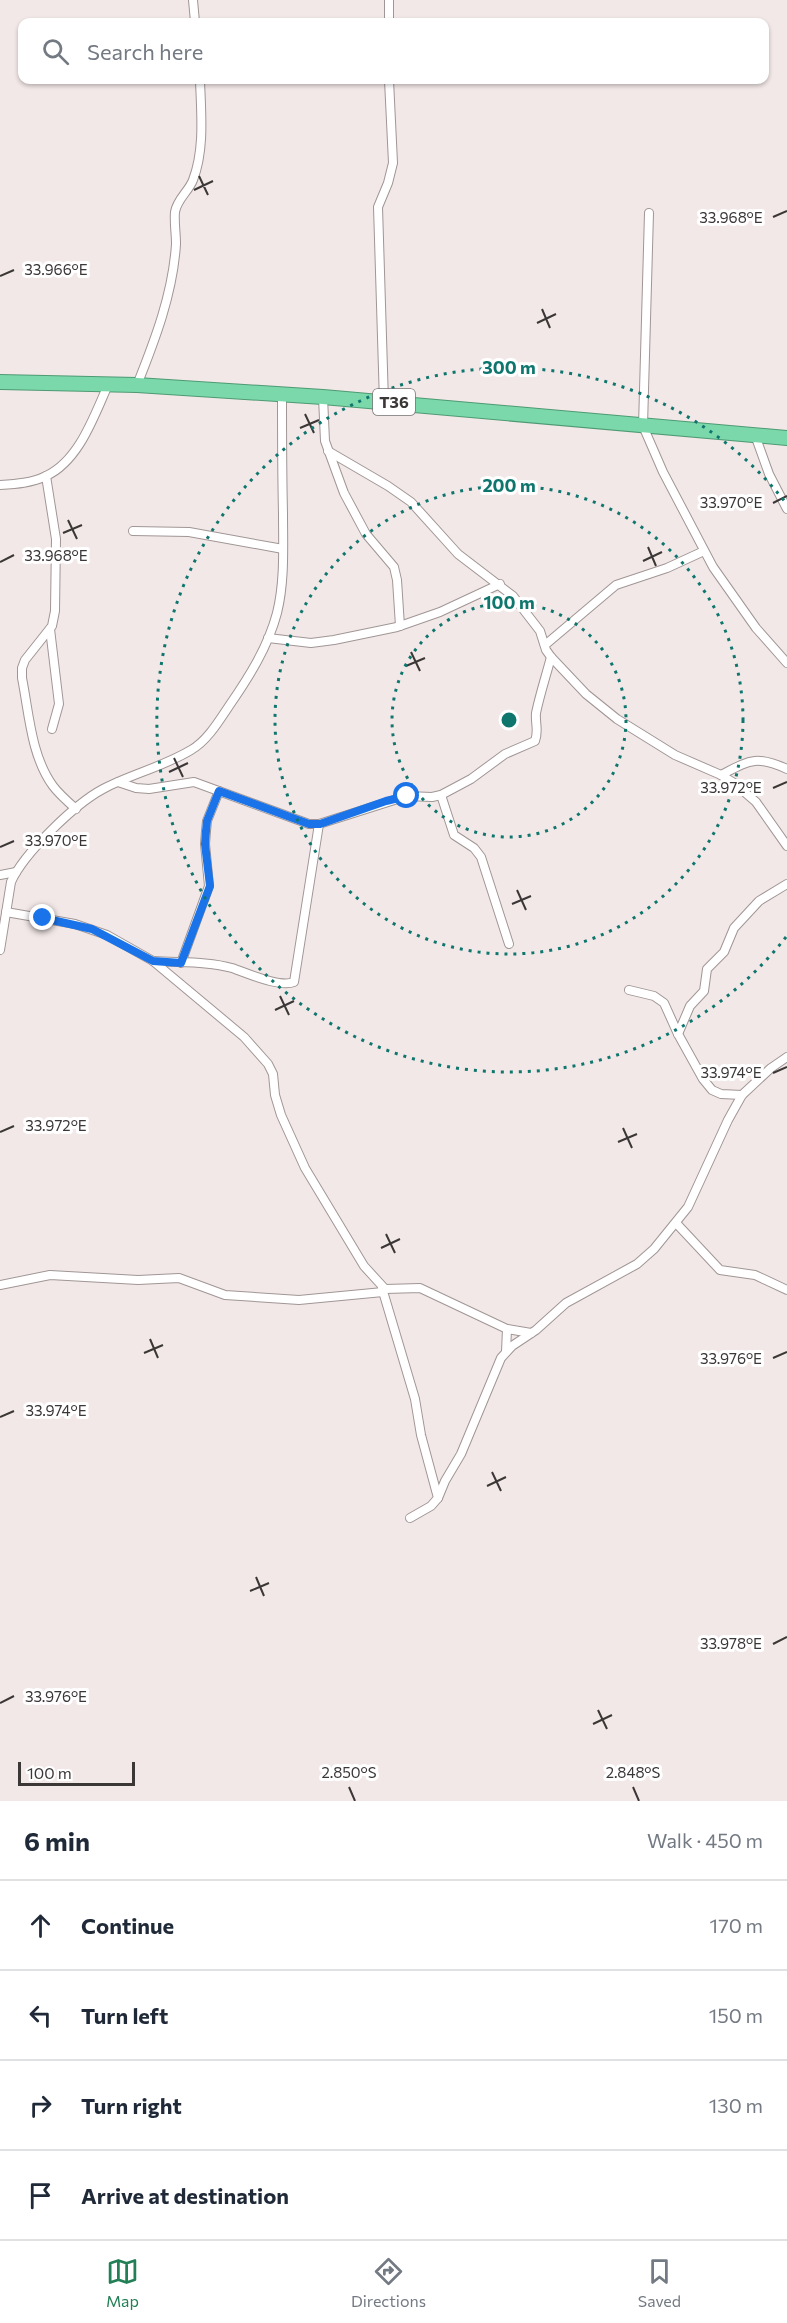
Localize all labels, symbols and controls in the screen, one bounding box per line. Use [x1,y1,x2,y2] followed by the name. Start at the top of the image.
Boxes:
[18,18,769,84] search box
[39,35,72,68] icon: search
[87,38,203,65] text: Search here
[699,208,763,226] text: 33.968°E
[24,260,88,278] text: 33.966°E
[482,356,536,378] text: 300 m
[373,389,415,415] road number: T36
[482,474,536,496] text: 200 m
[700,493,762,511] text: 33.970°E
[24,546,88,564] text: 33.968°E
[483,591,535,613] text: 100 m
[499,710,519,730] centre of rings
[700,778,762,796] text: 33.972°E
[393,782,419,808] route start
[25,831,87,849] text: 33.970°E
[29,904,55,930] route end
[700,1063,762,1081] text: 33.974°E
[25,1116,87,1134] text: 33.972°E
[700,1349,762,1367] text: 33.976°E
[25,1401,87,1419] text: 33.974°E
[700,1634,762,1652] text: 33.978°E
[25,1687,87,1705] text: 33.976°E
[18,1759,135,1786] scale bar
[27,1763,72,1782] text: 100 m
[322,1763,377,1781] text: 2.850°S
[606,1763,661,1781] text: 2.848°S
[24,1825,90,1856] text: 6 min
[647,1828,763,1852] text: Walk · 450 m
[24,1909,57,1942] icon: ahead
[81,1912,174,1939] text: Continue
[710,1913,763,1937] text: 170 m
[24,1999,57,2032] icon: left
[81,2002,168,2029] text: Turn left
[709,2003,763,2027] text: 150 m
[24,2089,57,2122] icon: right
[81,2092,182,2119] text: Turn right
[709,2093,763,2117] text: 130 m
[24,2179,57,2212] icon: arrive
[81,2182,289,2209] text: Arrive at destination
[106,2255,139,2310] tab: Map
[351,2255,426,2310] tab: Directions
[638,2255,681,2310] tab: Saved

